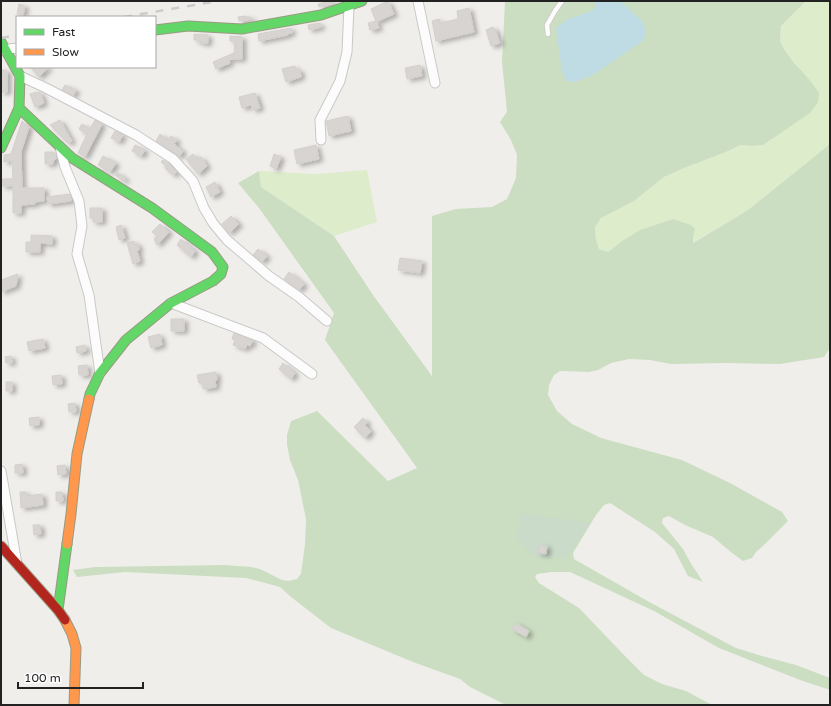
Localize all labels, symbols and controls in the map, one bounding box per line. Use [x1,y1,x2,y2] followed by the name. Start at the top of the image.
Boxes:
[16,16,156,68] legend
[52,25,76,39] text: Fast
[52,45,79,59] text: Slow
[18,664,143,690] scale bar
[24,671,61,685] text: 100 m

